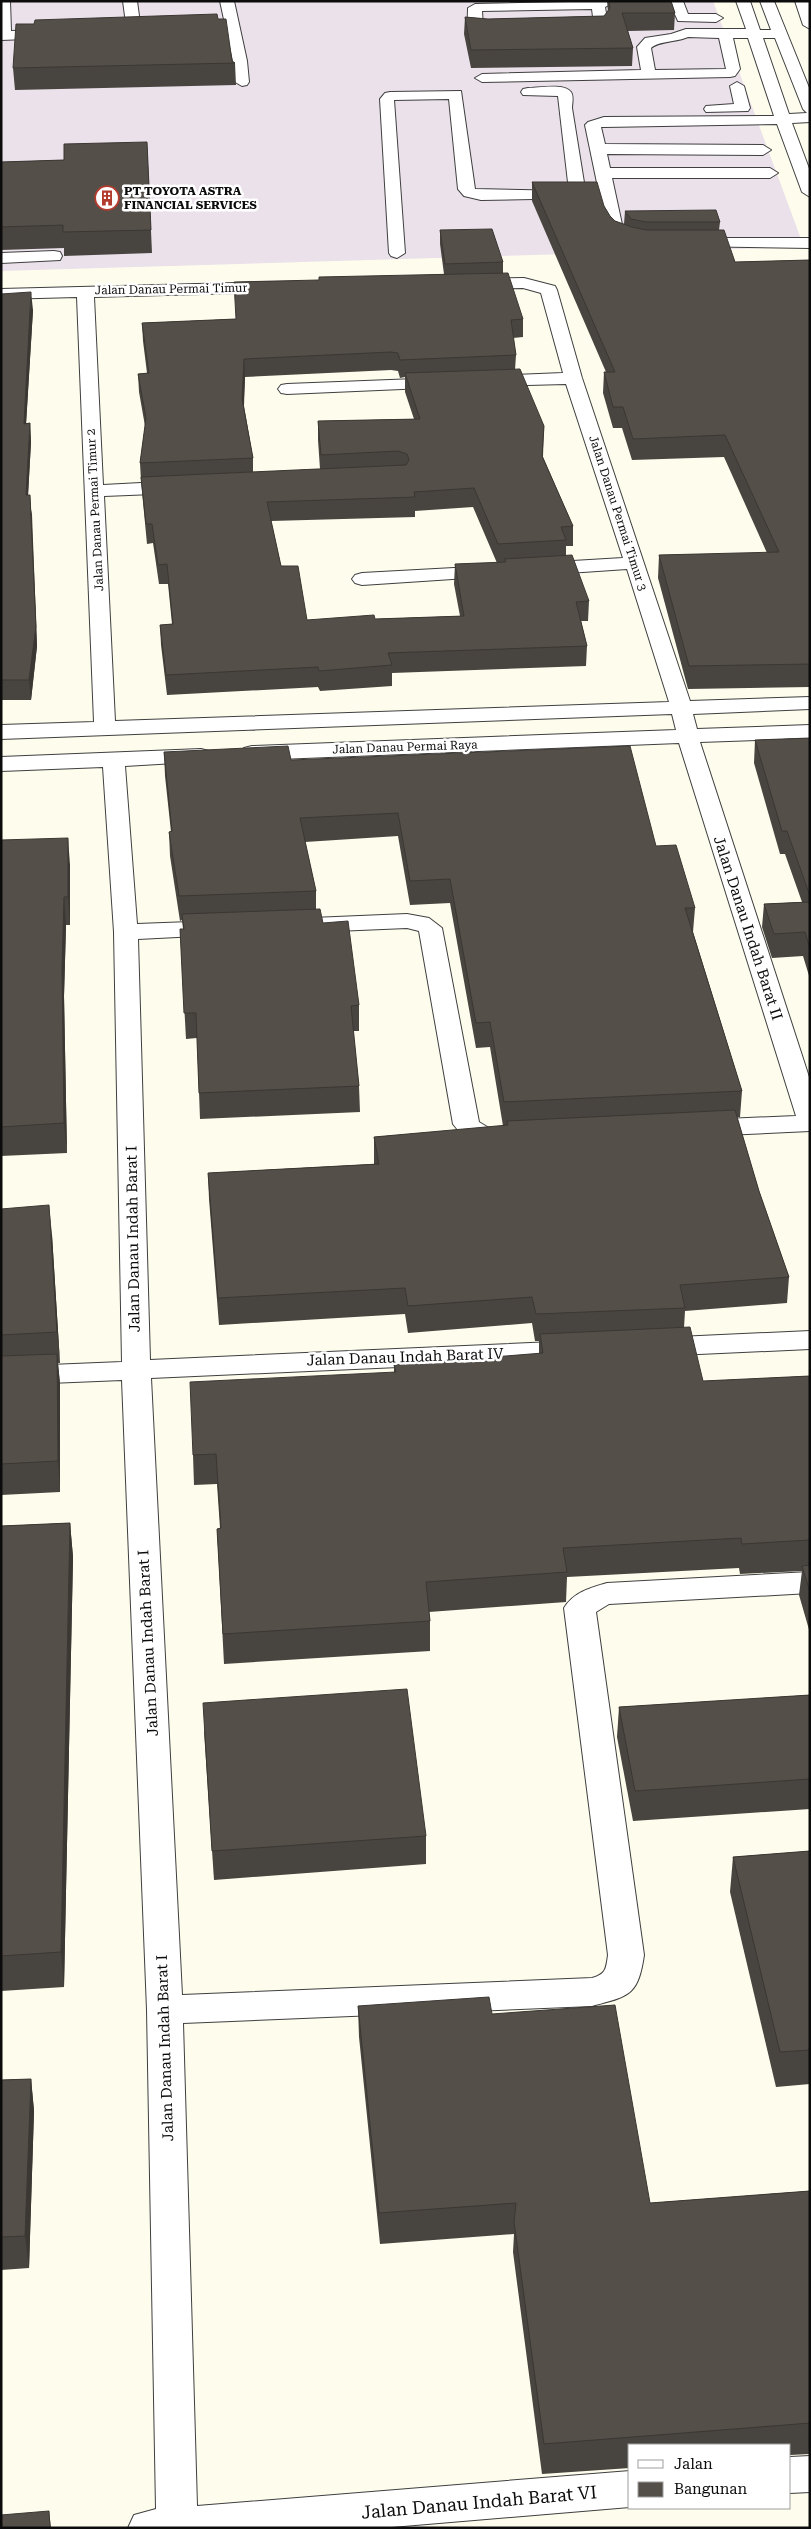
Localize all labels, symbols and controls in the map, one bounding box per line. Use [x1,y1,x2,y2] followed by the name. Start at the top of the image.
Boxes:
[124,184,257,212] place label: PT TOYOTA ASTRA FINANCIAL SERVICES
[94,185,120,211] building icon: PT TOYOTA ASTRA FINANCIAL SERVICES
[94,281,248,297] street label: Jalan Danau Permai Timur
[84,428,106,592] street label: Jalan Danau Permai Timur 2
[586,434,650,593] street label: Jalan Danau Permai Timur 3
[332,737,478,757] street label: Jalan Danau Permai Raya
[710,834,786,1022] street label: Jalan Danau Indah Barat II
[122,1145,144,1333] street label: Jalan Danau Indah Barat I
[306,1345,504,1369] street label: Jalan Danau Indah Barat IV
[134,1549,162,1737] street label: Jalan Danau Indah Barat I
[153,1954,177,2142] street label: Jalan Danau Indah Barat I
[628,2444,791,2509] legend
[674,2455,713,2473] text: Jalan
[674,2480,747,2498] text: Bangunan
[360,2481,598,2523] street label: Jalan Danau Indah Barat VI

